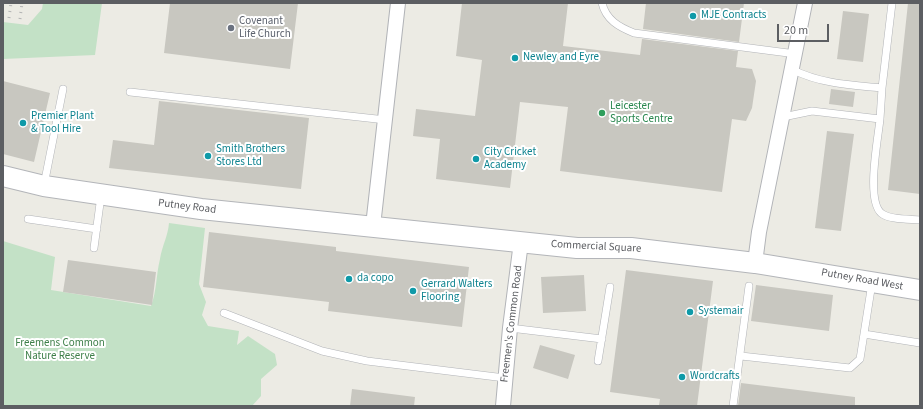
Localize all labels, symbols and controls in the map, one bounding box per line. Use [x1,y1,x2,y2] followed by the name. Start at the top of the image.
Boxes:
[701,9,766,23] place label: MJE Contracts
[688,11,698,21] marker: MJE Contracts
[239,15,291,41] place label: Covenant Life Church
[779,16,831,42] scale bar
[784,22,808,39] text: 20 m
[226,23,236,33] marker: Covenant Life Church
[523,51,599,65] place label: Newley and Eyre
[510,53,520,63] marker: Newley and Eyre
[610,100,673,126] place label: Leicester Sports Centre
[597,108,607,118] marker: Leicester Sports Centre
[31,110,94,136] place label: Premier Plant & Tool Hire
[18,118,28,128] marker: Premier Plant & Tool Hire
[216,143,285,169] place label: Smith Brothers Stores Ltd
[484,146,536,172] place label: City Cricket Academy
[203,151,213,161] marker: Smith Brothers Stores Ltd
[471,154,481,164] marker: City Cricket Academy
[157,197,217,217] street label: Putney Road
[550,238,642,256] street label: Commercial Square
[498,265,526,383] street label: Freemen's Common Road
[820,266,904,294] street label: Putney Road West
[357,272,394,286] place label: da copo
[344,274,354,284] marker: da copo
[421,278,492,304] place label: Gerrard Walters Flooring
[408,286,418,296] marker: Gerrard Walters Flooring
[698,305,744,319] place label: Systemair
[685,307,695,317] marker: Systemair
[15,337,105,363] park label: Freemens Common Nature Reserve
[690,370,740,384] place label: Wordcrafts
[677,372,687,382] marker: Wordcrafts

